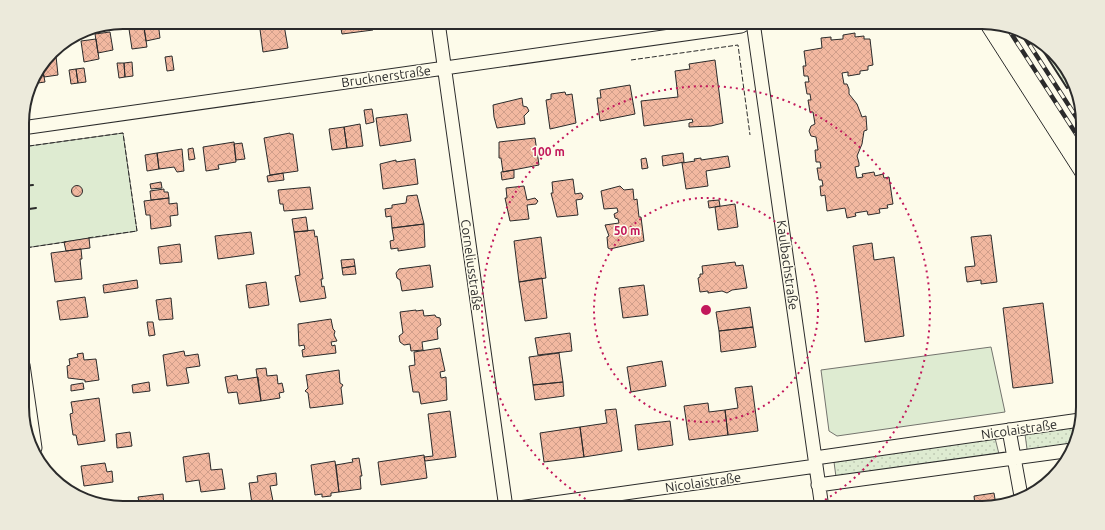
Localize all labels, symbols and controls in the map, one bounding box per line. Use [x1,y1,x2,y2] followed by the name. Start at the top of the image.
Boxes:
[340,63,432,89] street label: Brucknerstraße
[531,145,565,158] text: 100 m
[459,218,485,312] street label: Corneliusstraße
[775,219,801,311] street label: Kaulbachstraße
[614,224,640,237] text: 50 m
[699,303,713,317] centre of rings
[980,417,1058,441] street label: Nicolaistraße
[664,470,742,494] street label: Nicolaistraße

